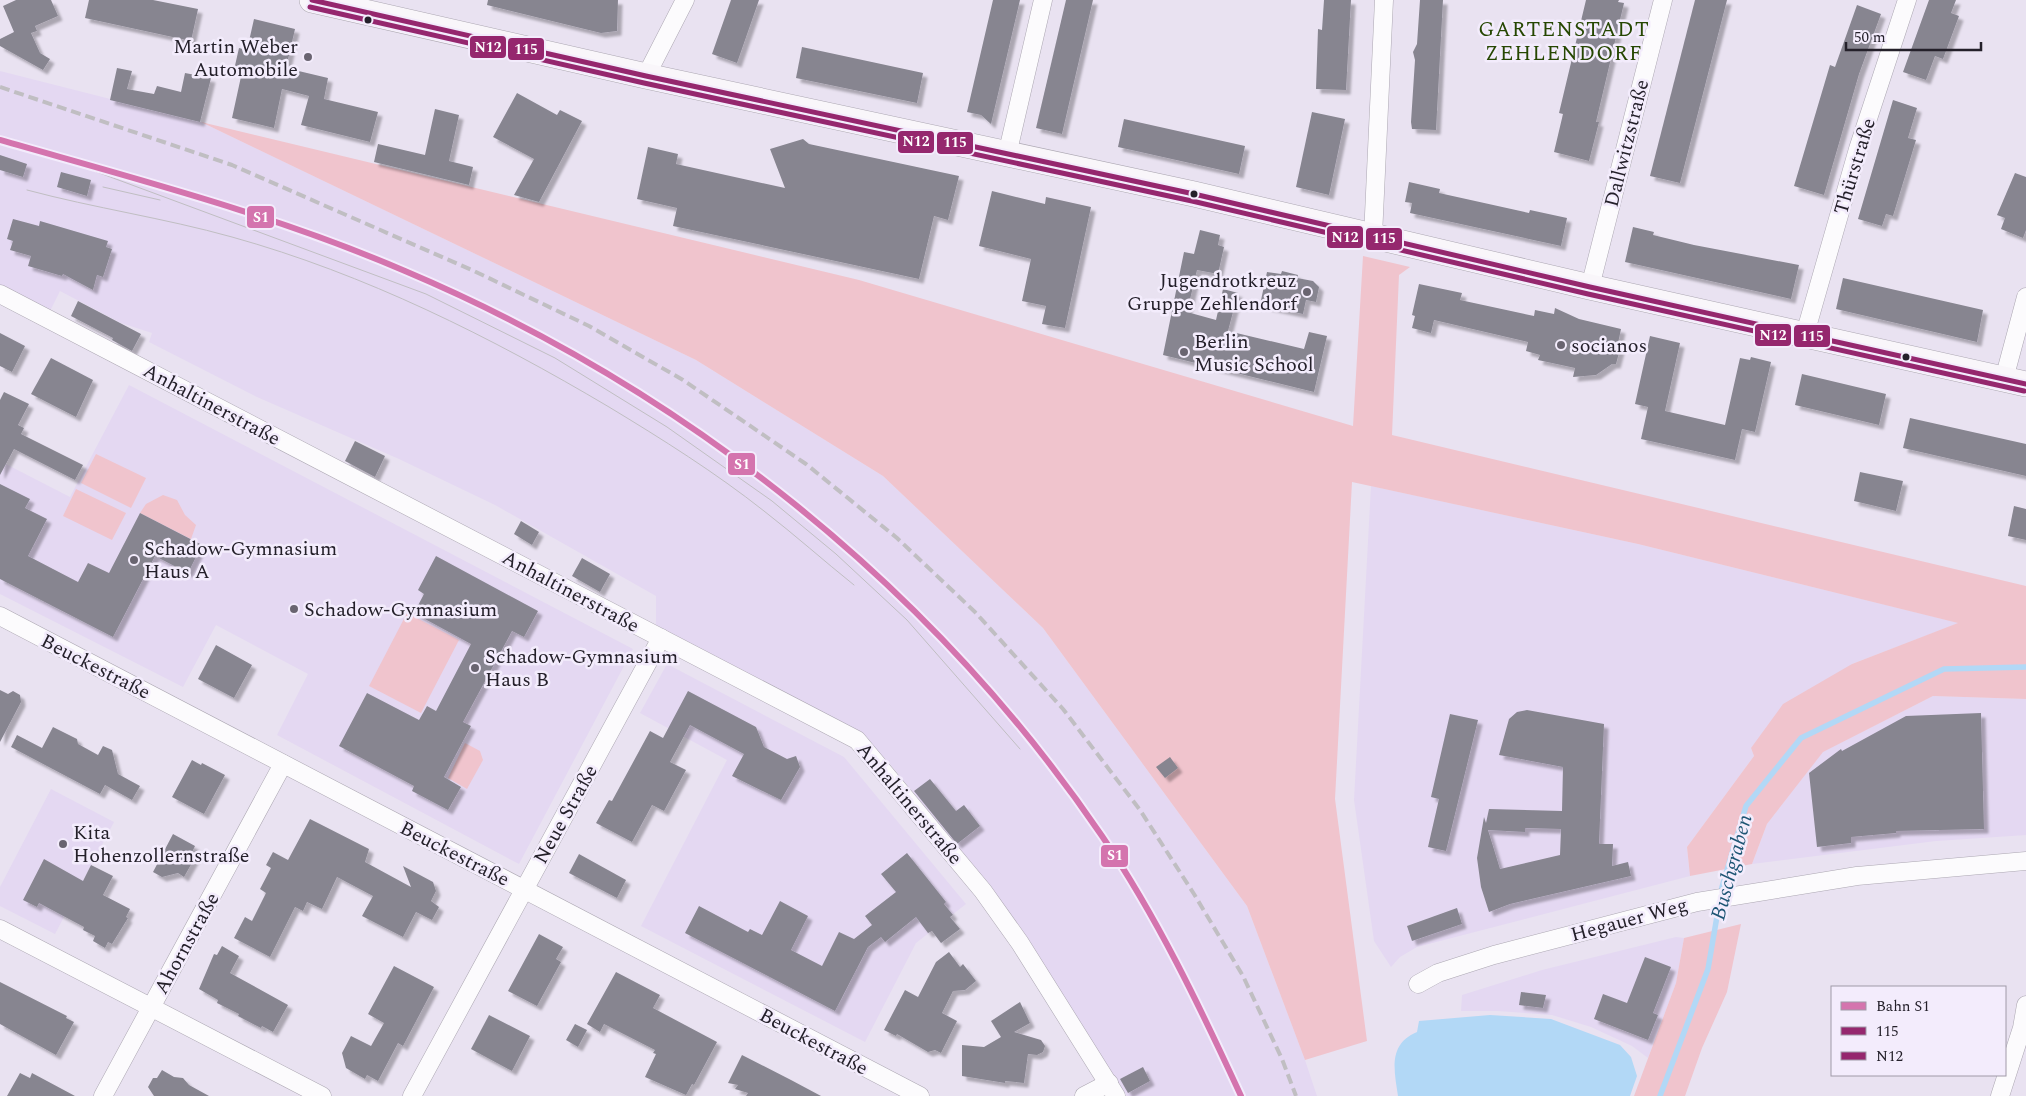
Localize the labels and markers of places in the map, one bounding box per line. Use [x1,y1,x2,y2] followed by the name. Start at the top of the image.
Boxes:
[363,15,373,25] unlabelled marker
[173,32,298,85] place label: Martin Weber Automobile
[302,51,314,63] marker: Martin Weber Automobile
[1189,189,1199,199] unlabelled marker
[1127,266,1299,319] place label: Jugendrotkreuz Gruppe Zehlendorf
[1301,286,1313,298] marker: Jugendrotkreuz Gruppe Zehlendorf
[1194,327,1314,380] place label: Berlin Music School
[1571,331,1647,361] place label: socianos
[1555,339,1567,351] marker: socianos
[1178,346,1190,358] marker: Berlin Music School
[1901,352,1911,362] unlabelled marker
[144,534,337,587] place label: Schadow-Gymnasium Haus A
[128,554,140,566] marker: Schadow-Gymnasium Haus A
[304,595,497,625] place label: Schadow-Gymnasium
[288,603,300,615] marker: Schadow-Gymnasium
[485,642,678,695] place label: Schadow-Gymnasium Haus B
[469,662,481,674] marker: Schadow-Gymnasium Haus B
[73,818,250,871] place label: Kita Hohenzollernstraße
[57,838,69,850] marker: Kita Hohenzollernstraße

